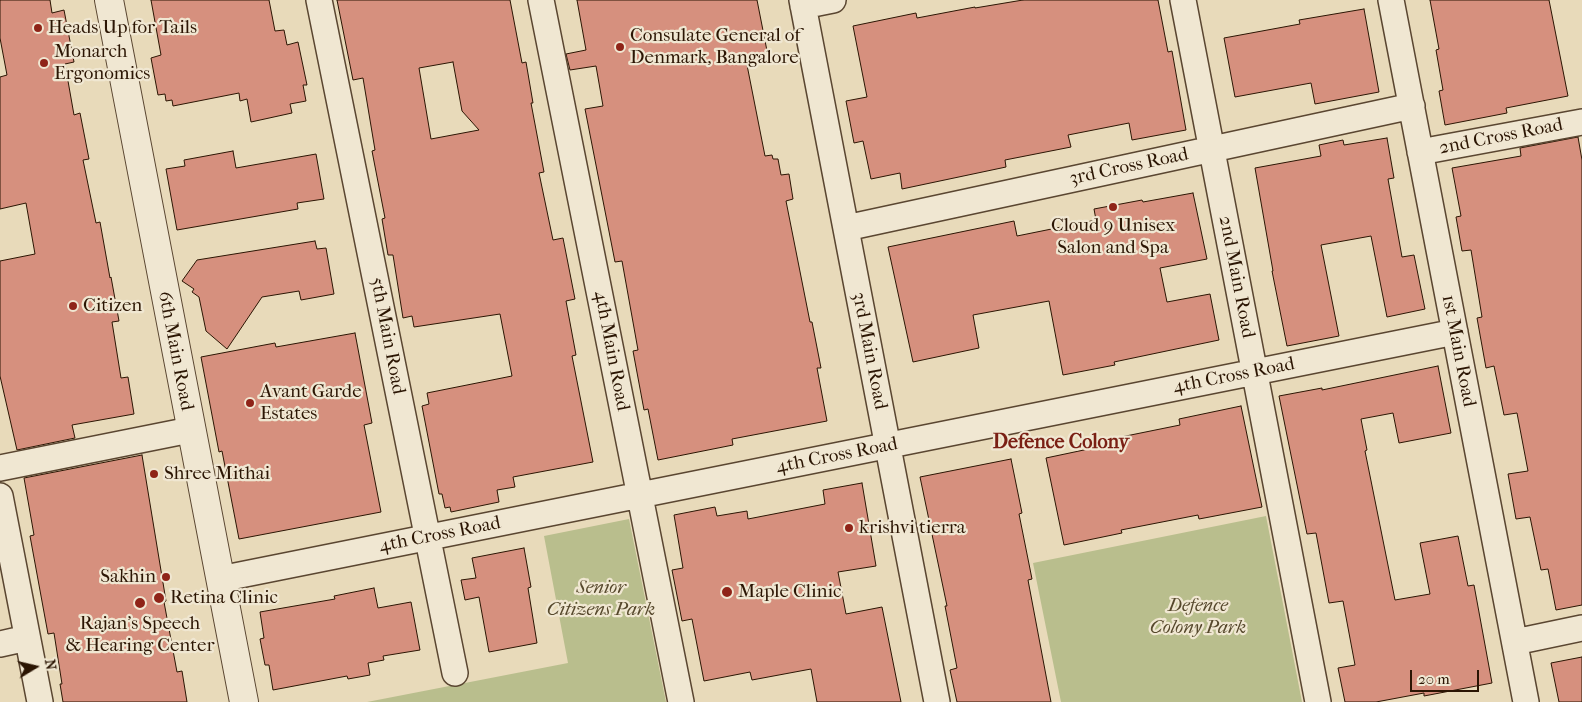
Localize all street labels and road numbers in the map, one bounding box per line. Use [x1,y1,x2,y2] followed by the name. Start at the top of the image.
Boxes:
[1437,114,1565,160] street label: 2nd Cross Road
[1068,143,1190,191] street label: 3rd Cross Road
[1213,214,1259,340] street label: 2nd Main Road
[364,275,410,397] street label: 5th Main Road
[152,289,198,413] street label: 6th Main Road
[588,289,634,413] street label: 4th Main Road
[846,290,892,412] street label: 3rd Main Road
[1436,293,1480,409] street label: 1st Main Road
[1171,353,1297,399] street label: 4th Cross Road
[774,433,900,479] street label: 4th Cross Road
[377,512,503,558] street label: 4th Cross Road

